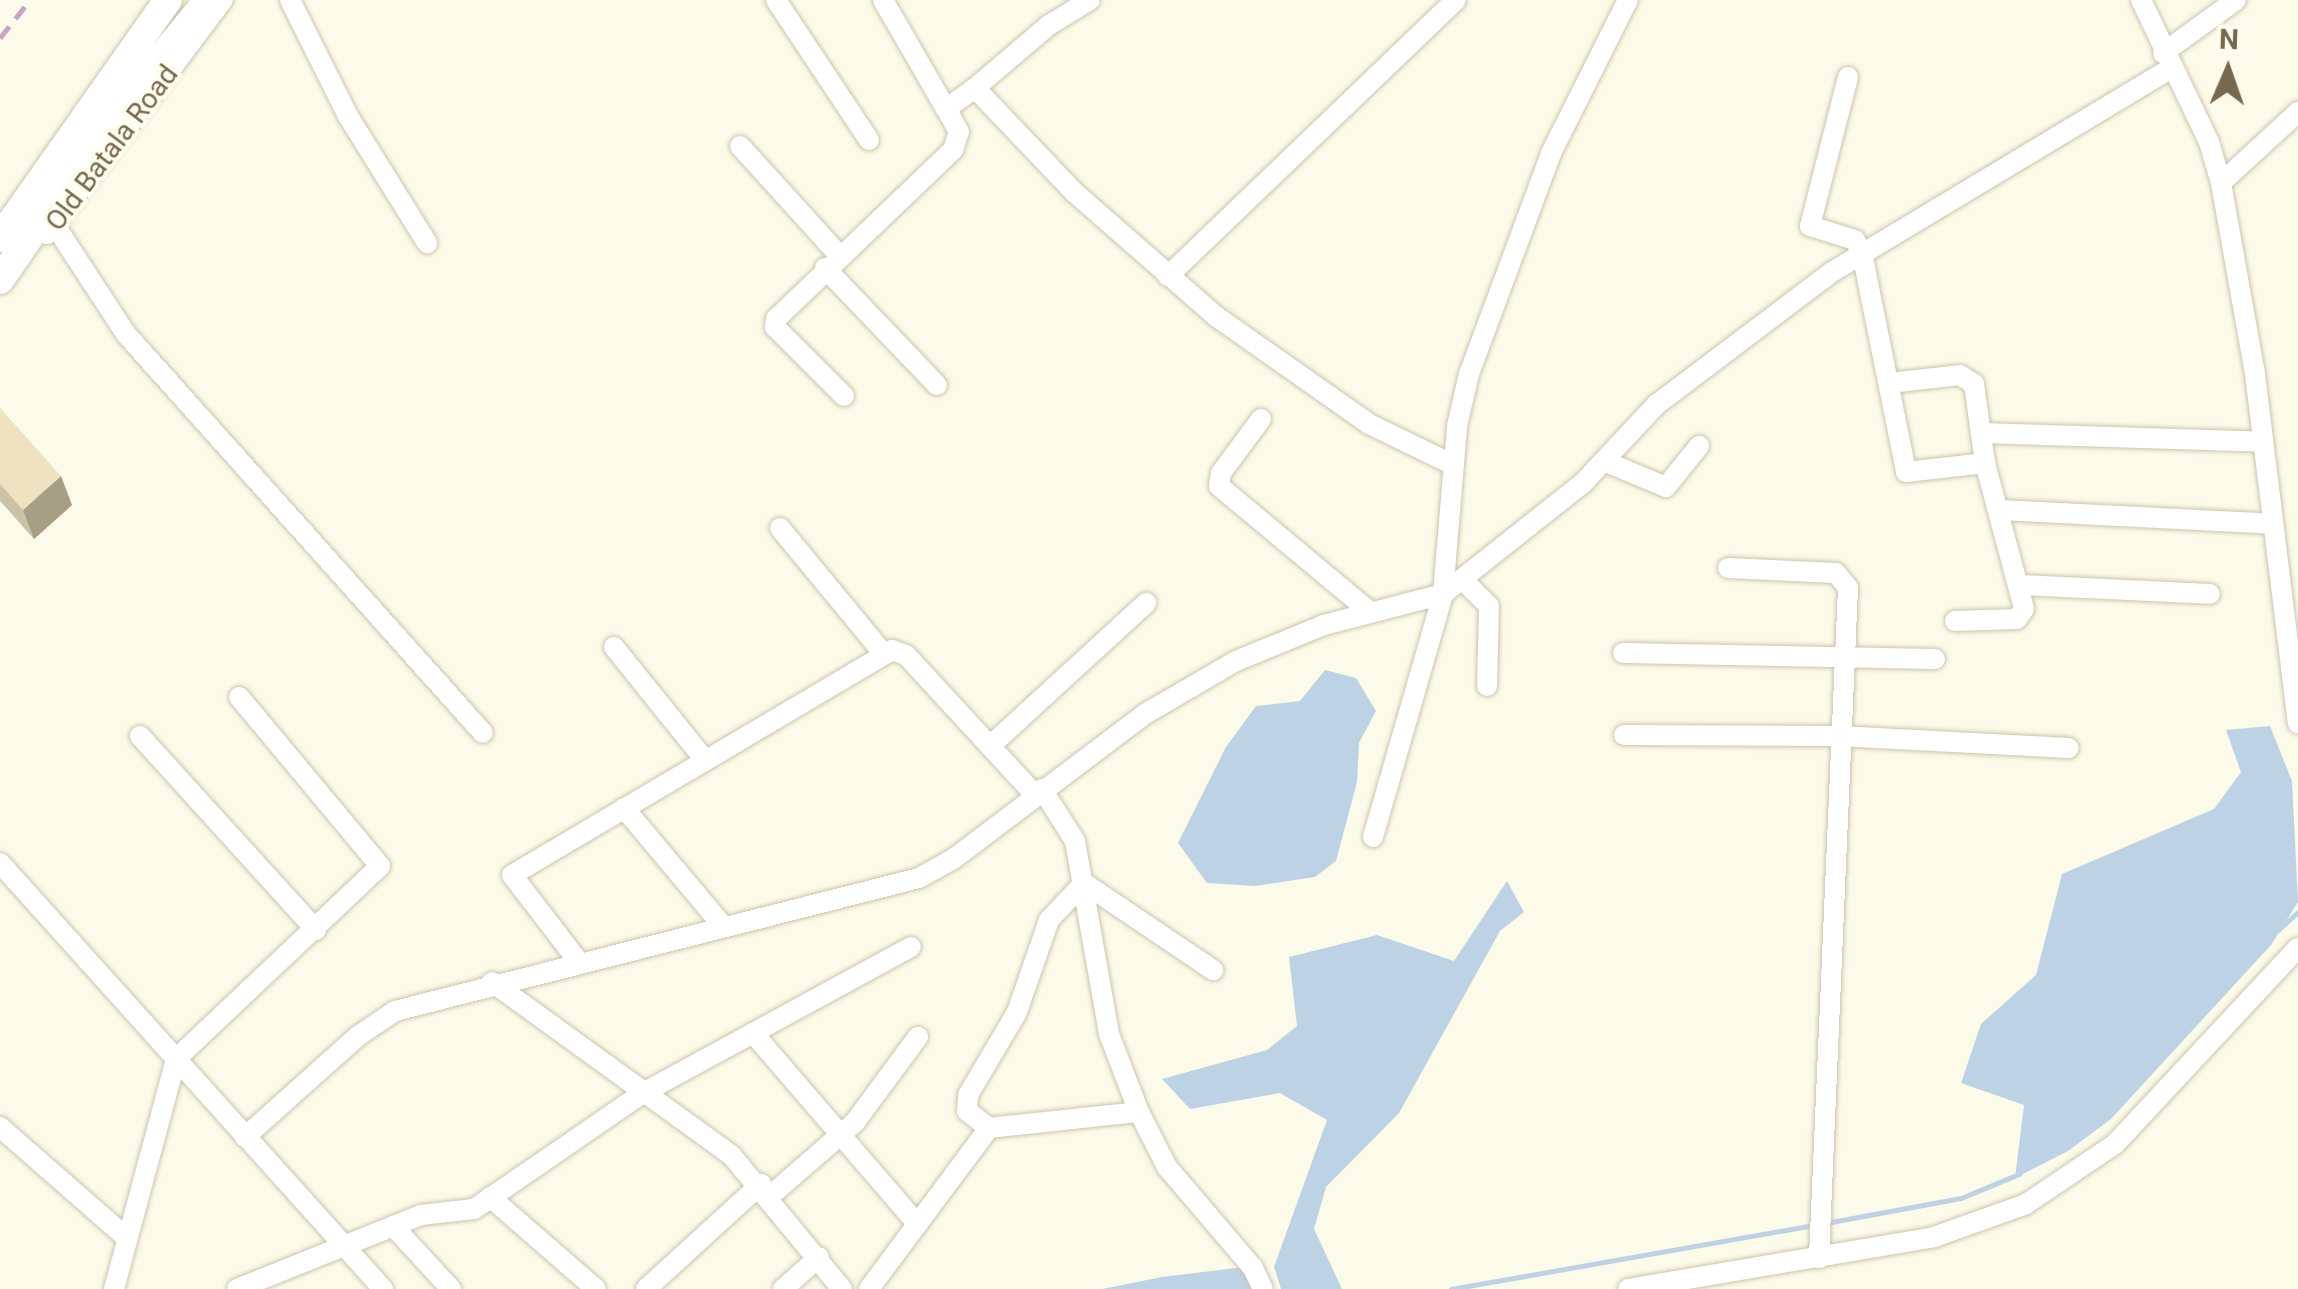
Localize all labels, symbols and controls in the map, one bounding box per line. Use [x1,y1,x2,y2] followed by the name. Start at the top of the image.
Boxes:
[2178,20,2278,120] north arrow
[2219,23,2240,56] text: N
[39,58,185,238] street label: Old Batala Road

